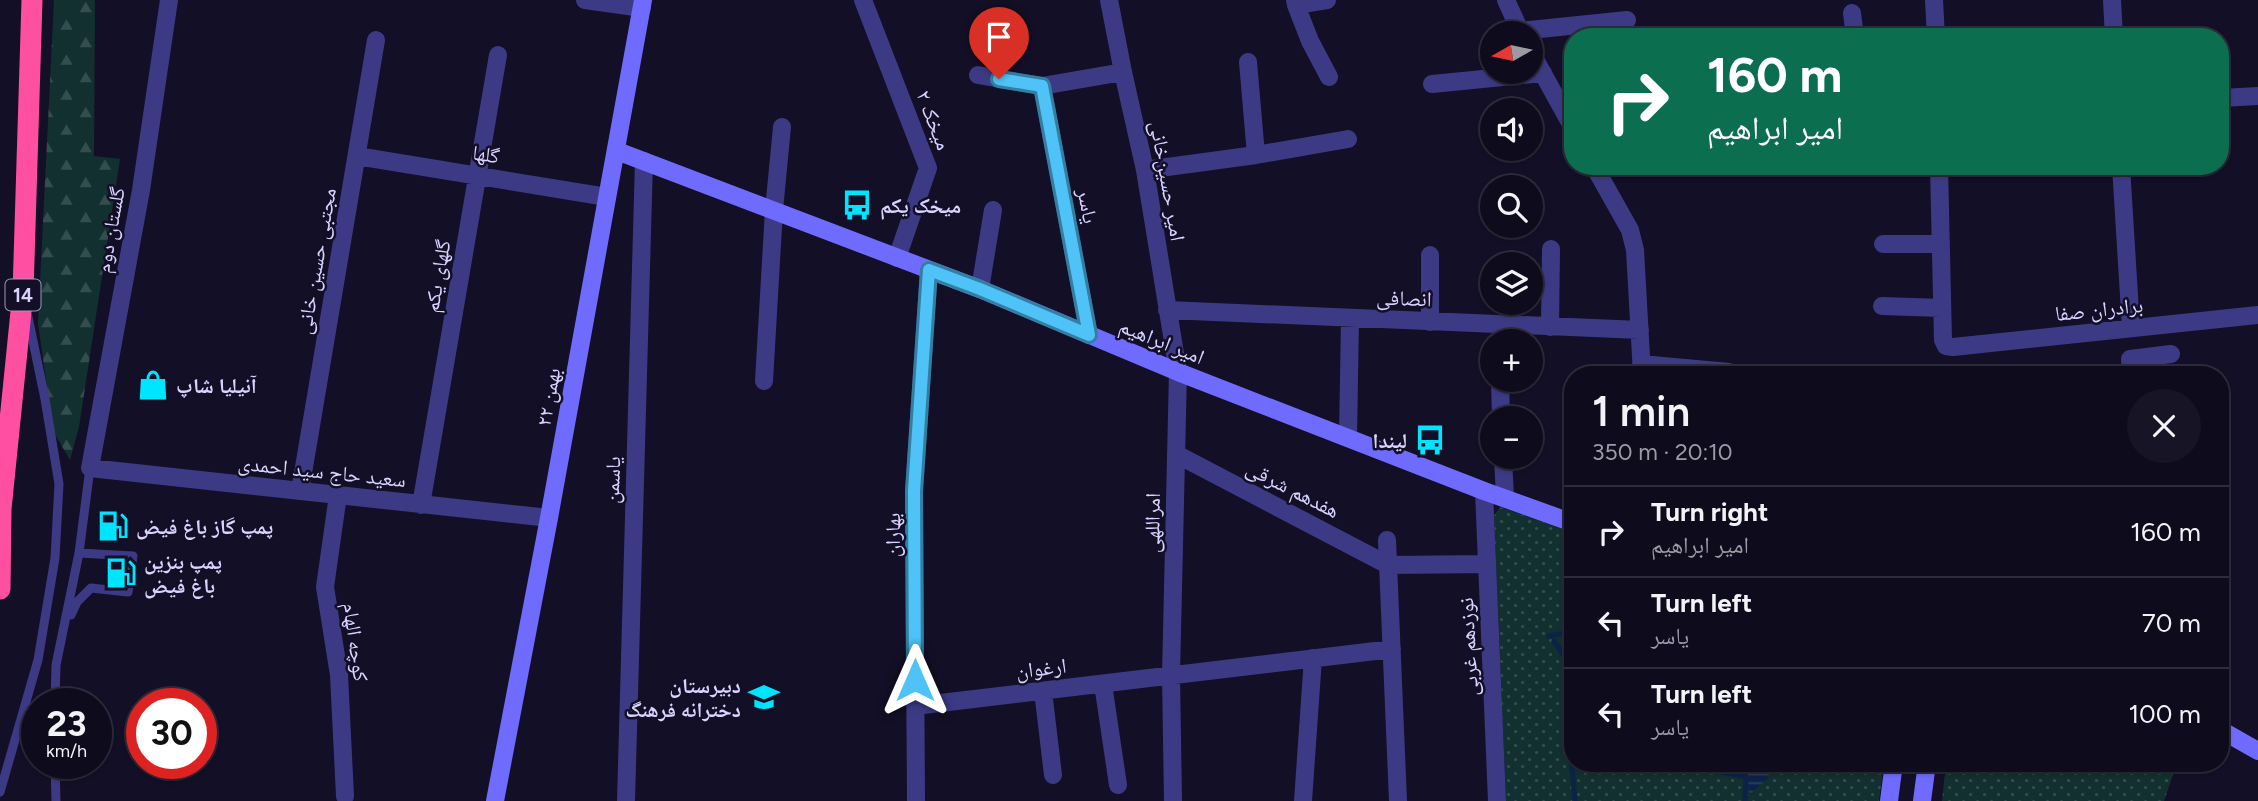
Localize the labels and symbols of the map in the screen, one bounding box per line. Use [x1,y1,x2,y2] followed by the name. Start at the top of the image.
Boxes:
[969,7,1029,79] pin
[1480,21,1544,84] north arrow
[911,87,957,153] street label: میخک ۲
[1144,119,1191,243] street label: امیر حسین‌خانی
[471,140,502,169] street label: گلها
[90,185,132,275] street label: گلستان دوم
[291,186,342,336] street label: مجتبی حسین خانی
[1072,186,1104,225] street label: یاسر
[840,188,874,222] bus stop icon: میخک یکم
[880,193,961,220] place label: میخک یکم
[418,237,458,315] street label: گلهای یکم
[5,280,40,310] road number: 14
[1376,285,1432,312] street label: انصافی
[2054,292,2144,326] street label: برادران صفا
[1115,313,1208,371] street label: امیر ابراهیم
[531,366,566,428] street label: ۲۲ بهمن
[136,368,170,402] shop icon: آنیلیا شاپ
[176,373,257,398] place label: آنیلیا شاپ
[1413,423,1447,457] bus stop icon: لیندا
[1373,428,1407,453] place label: لیندا
[237,450,407,493] street label: سعید حاج سید احمدی
[1241,455,1344,525] street label: هفدهم شرقی
[599,456,626,504] street label: یاسمن
[1139,493,1166,553] street label: امراللهی
[96,509,130,543] fuel station icon: پمپ گاز باغ فیض
[880,513,905,557] street label: بهاران
[136,514,273,540] place label: پمپ گاز باغ فیض
[144,549,222,599] place label: پمپ بنزین باغ فیض
[104,556,138,590] fuel station icon: پمپ بنزین باغ فیض
[1453,597,1485,697] street label: نوزدهم غربی
[336,601,374,684] street label: کوچه الهام
[878,643,952,717] position arrow
[1014,652,1068,684] street label: ارغوان
[626,673,741,722] place label: دبیرستان دخترانه فرهنگ
[747,680,781,714] school or university icon: دبیرستان دخترانه فرهنگ
[126,688,217,779] speed limit sign: 30

